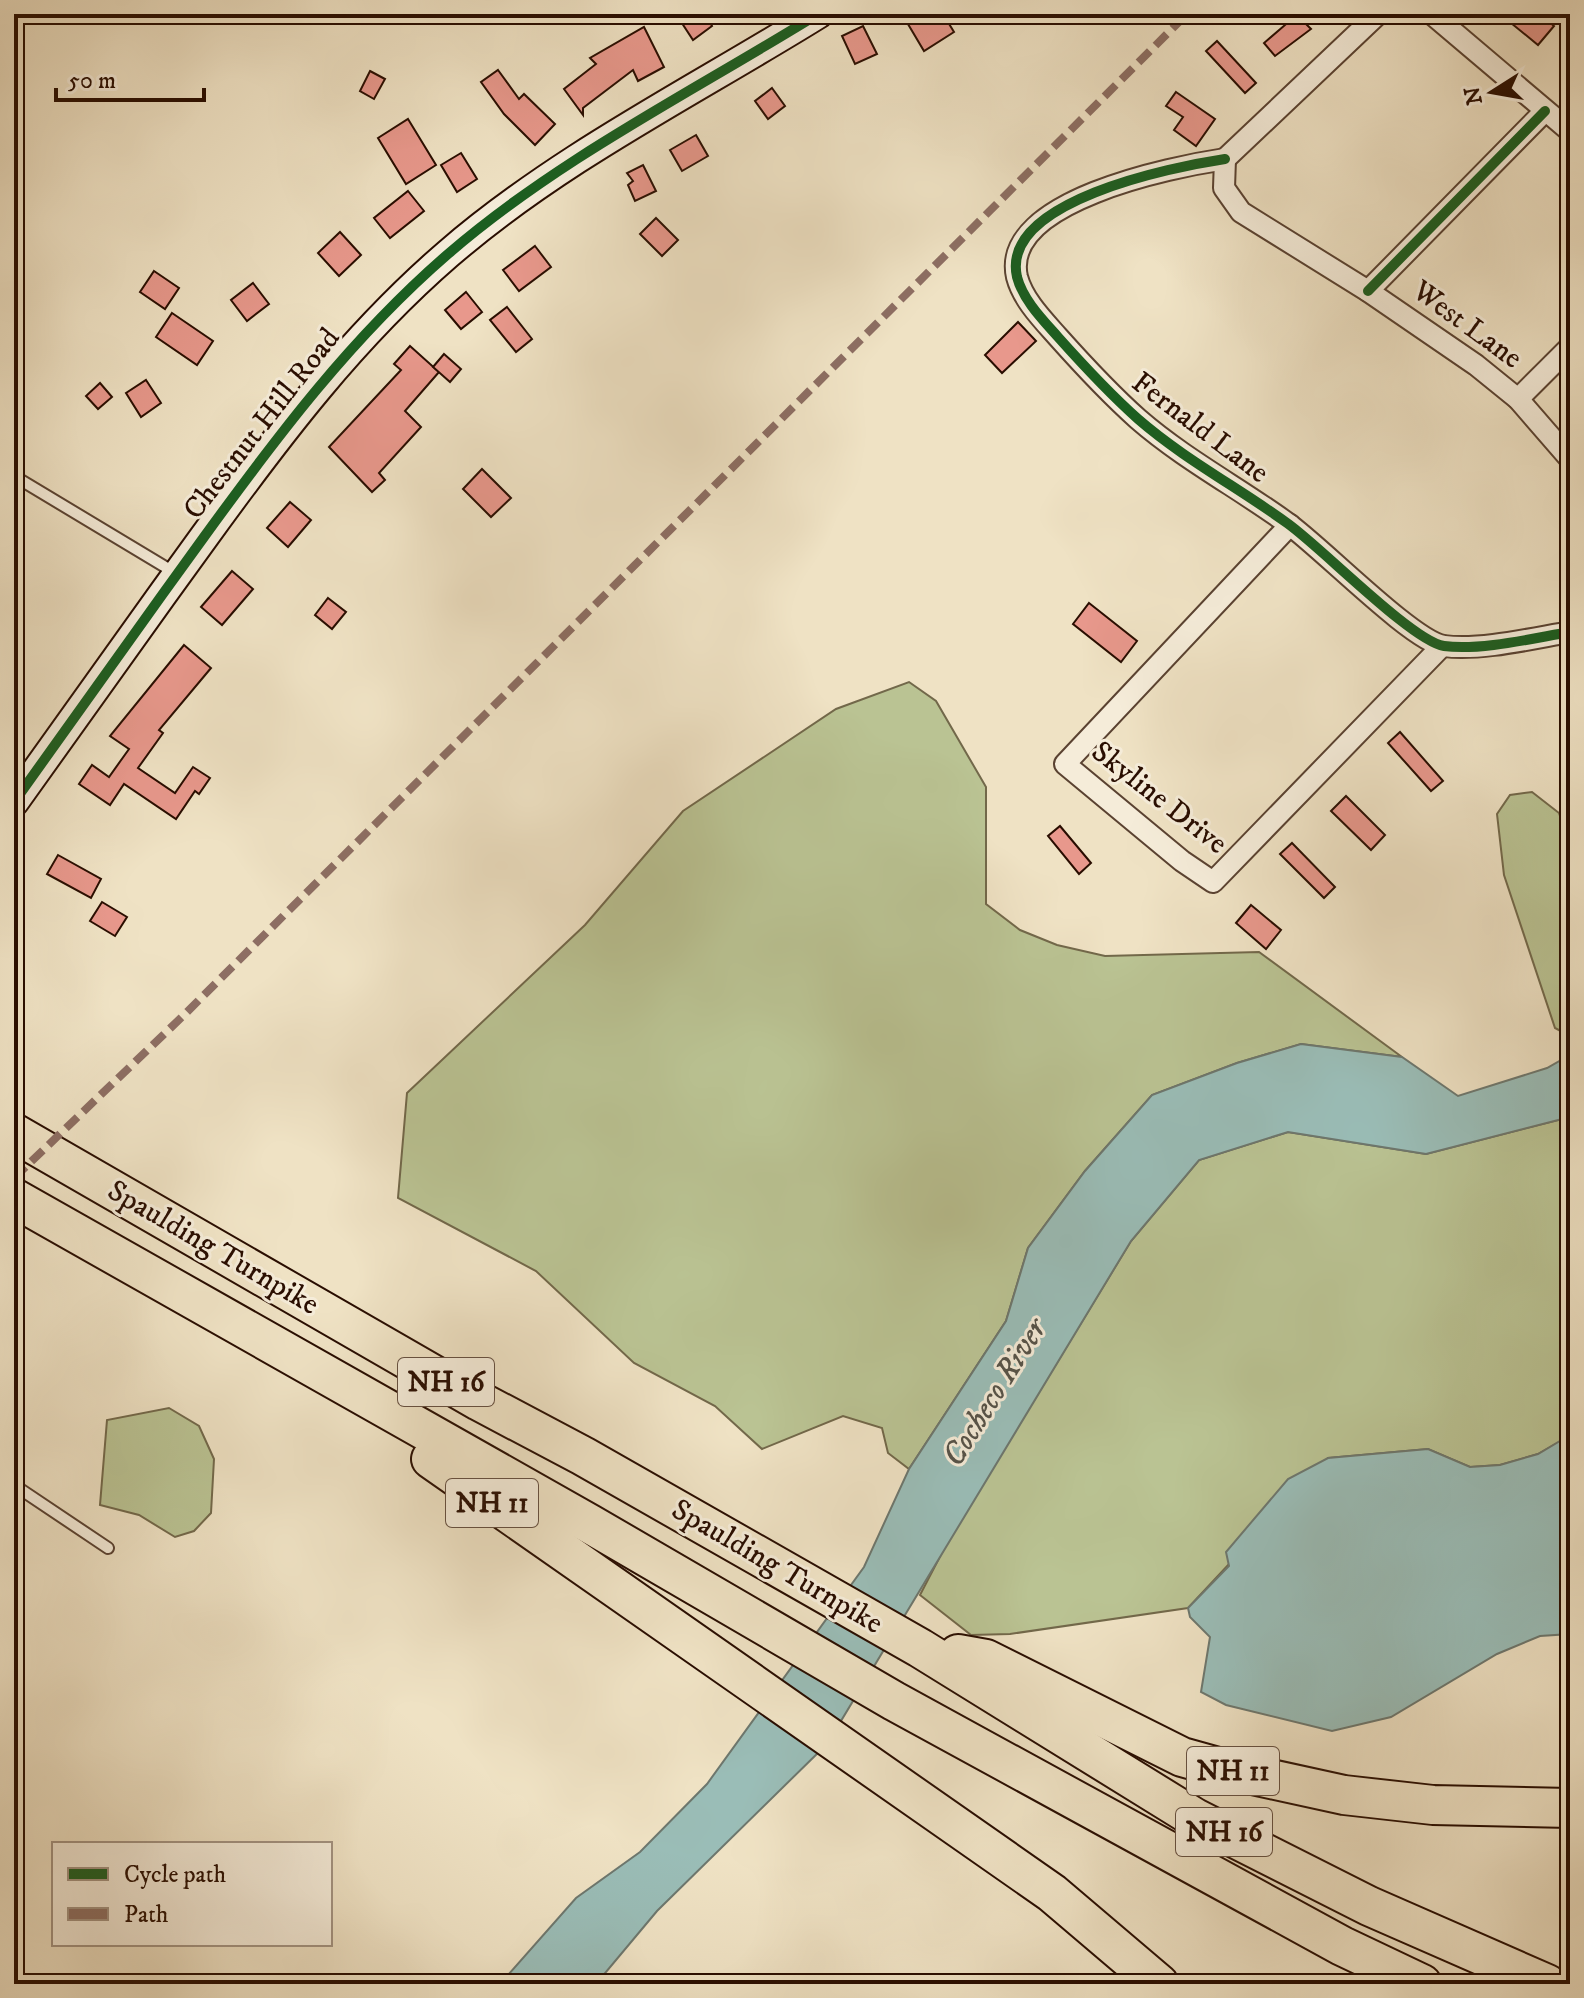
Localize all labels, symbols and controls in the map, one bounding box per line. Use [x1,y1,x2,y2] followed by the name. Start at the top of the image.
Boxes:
[56,52,204,102] scale bar
[1452,52,1532,132] north arrow
[68,66,116,96] text: 50 m
[1459,84,1489,107] text: N
[1404,272,1529,377] street label: West Lane
[176,321,348,527] street label: Chestnut Hill Road
[1124,364,1276,492] street label: Fernald Lane
[1084,733,1234,863] street label: Skyline Drive
[101,1172,325,1324] street label: Spaulding Turnpike
[934,1309,1058,1474] water label: Cocheco River
[398,1358,494,1406] road number: NH 16
[446,1479,538,1527] road number: NH 11
[665,1491,889,1643] street label: Spaulding Turnpike
[1187,1747,1279,1795] road number: NH 11
[1176,1808,1272,1856] road number: NH 16
[52,1842,332,1946] legend
[124,1860,226,1890] text: Cycle path
[124,1900,169,1930] text: Path

